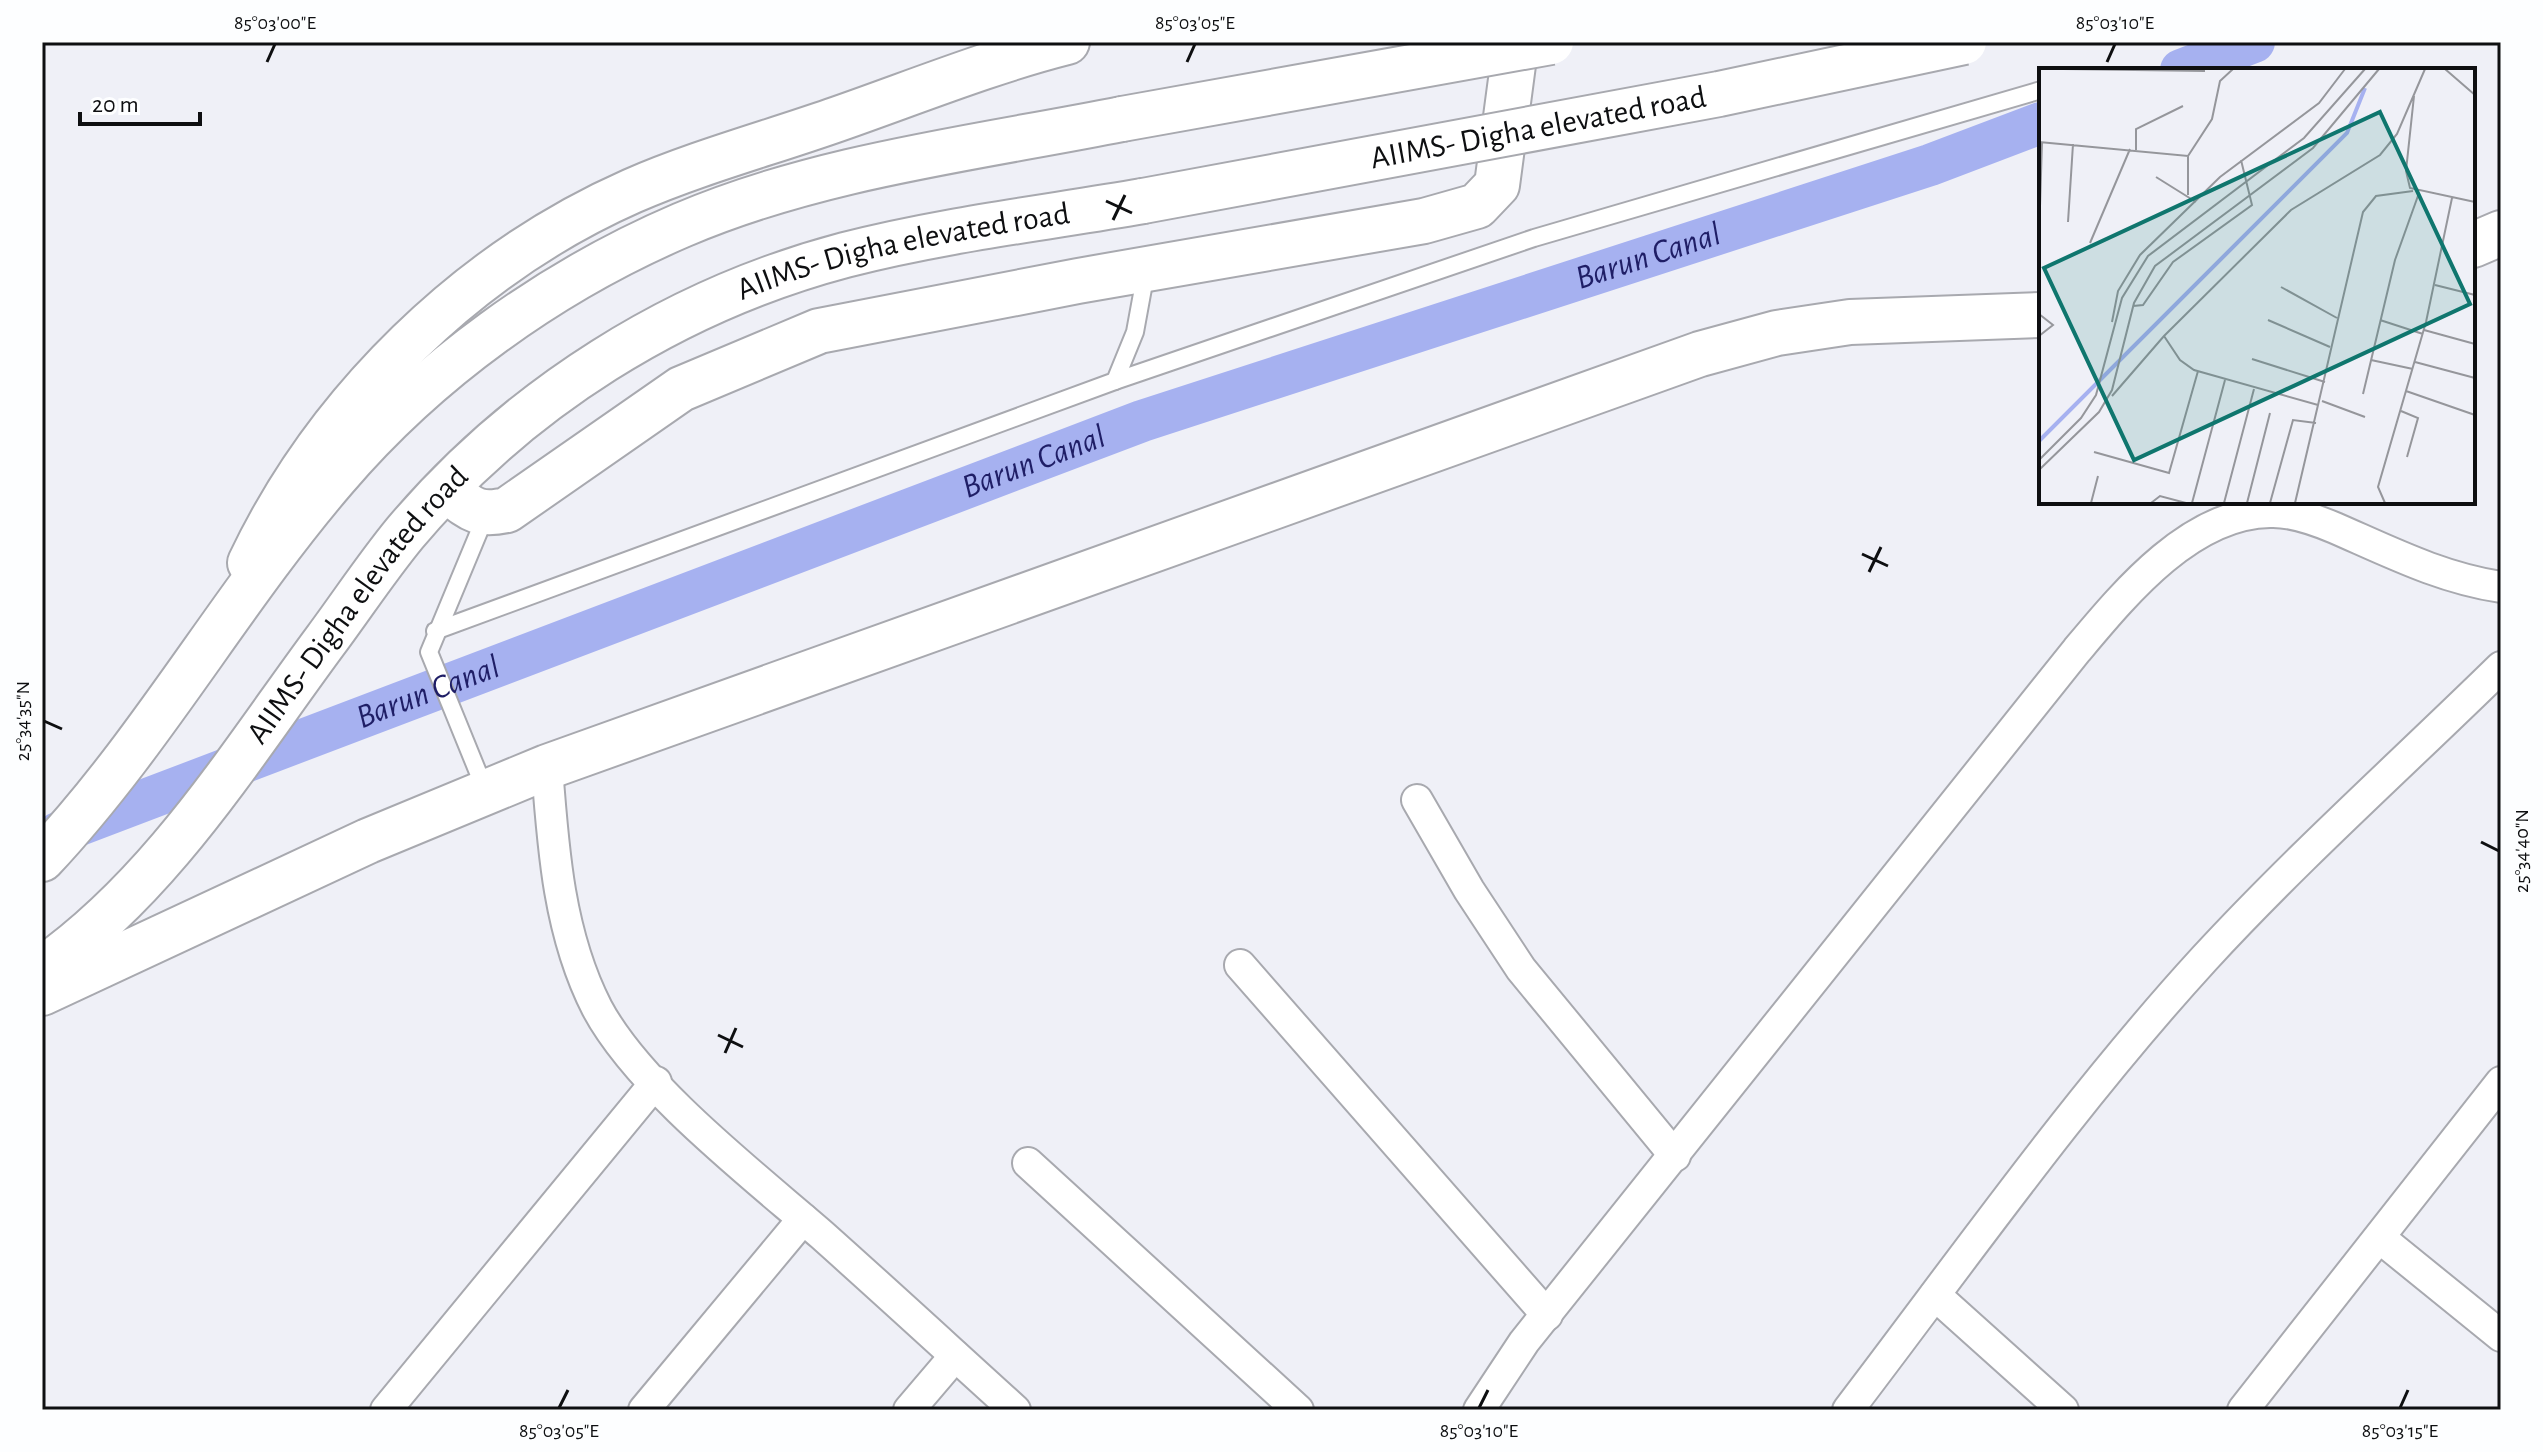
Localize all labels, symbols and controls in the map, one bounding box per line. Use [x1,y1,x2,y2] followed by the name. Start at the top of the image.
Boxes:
[234,13,316,33] text: 85°03'00"E
[1155,13,1235,33] text: 85°03'05"E
[2076,13,2155,33] text: 85°03'10"E
[2039,68,2475,504] inset map
[80,76,200,126] scale bar
[1368,81,1709,174] street label: AIIMS- Digha elevated road
[92,93,139,117] text: 20 m
[732,197,1072,306] street label: AIIMS- Digha elevated road
[1571,217,1725,296] water label: Barun Canal
[958,419,1110,505] water label: Barun Canal
[241,460,474,749] street label: AIIMS- Digha elevated road
[352,650,505,735] water label: Barun Canal
[13,681,33,761] text: 25°34'35"N
[2512,809,2532,893] text: 25°34'40"N
[519,1421,599,1441] text: 85°03'05"E
[1440,1421,1519,1441] text: 85°03'10"E
[2362,1421,2439,1441] text: 85°03'15"E

